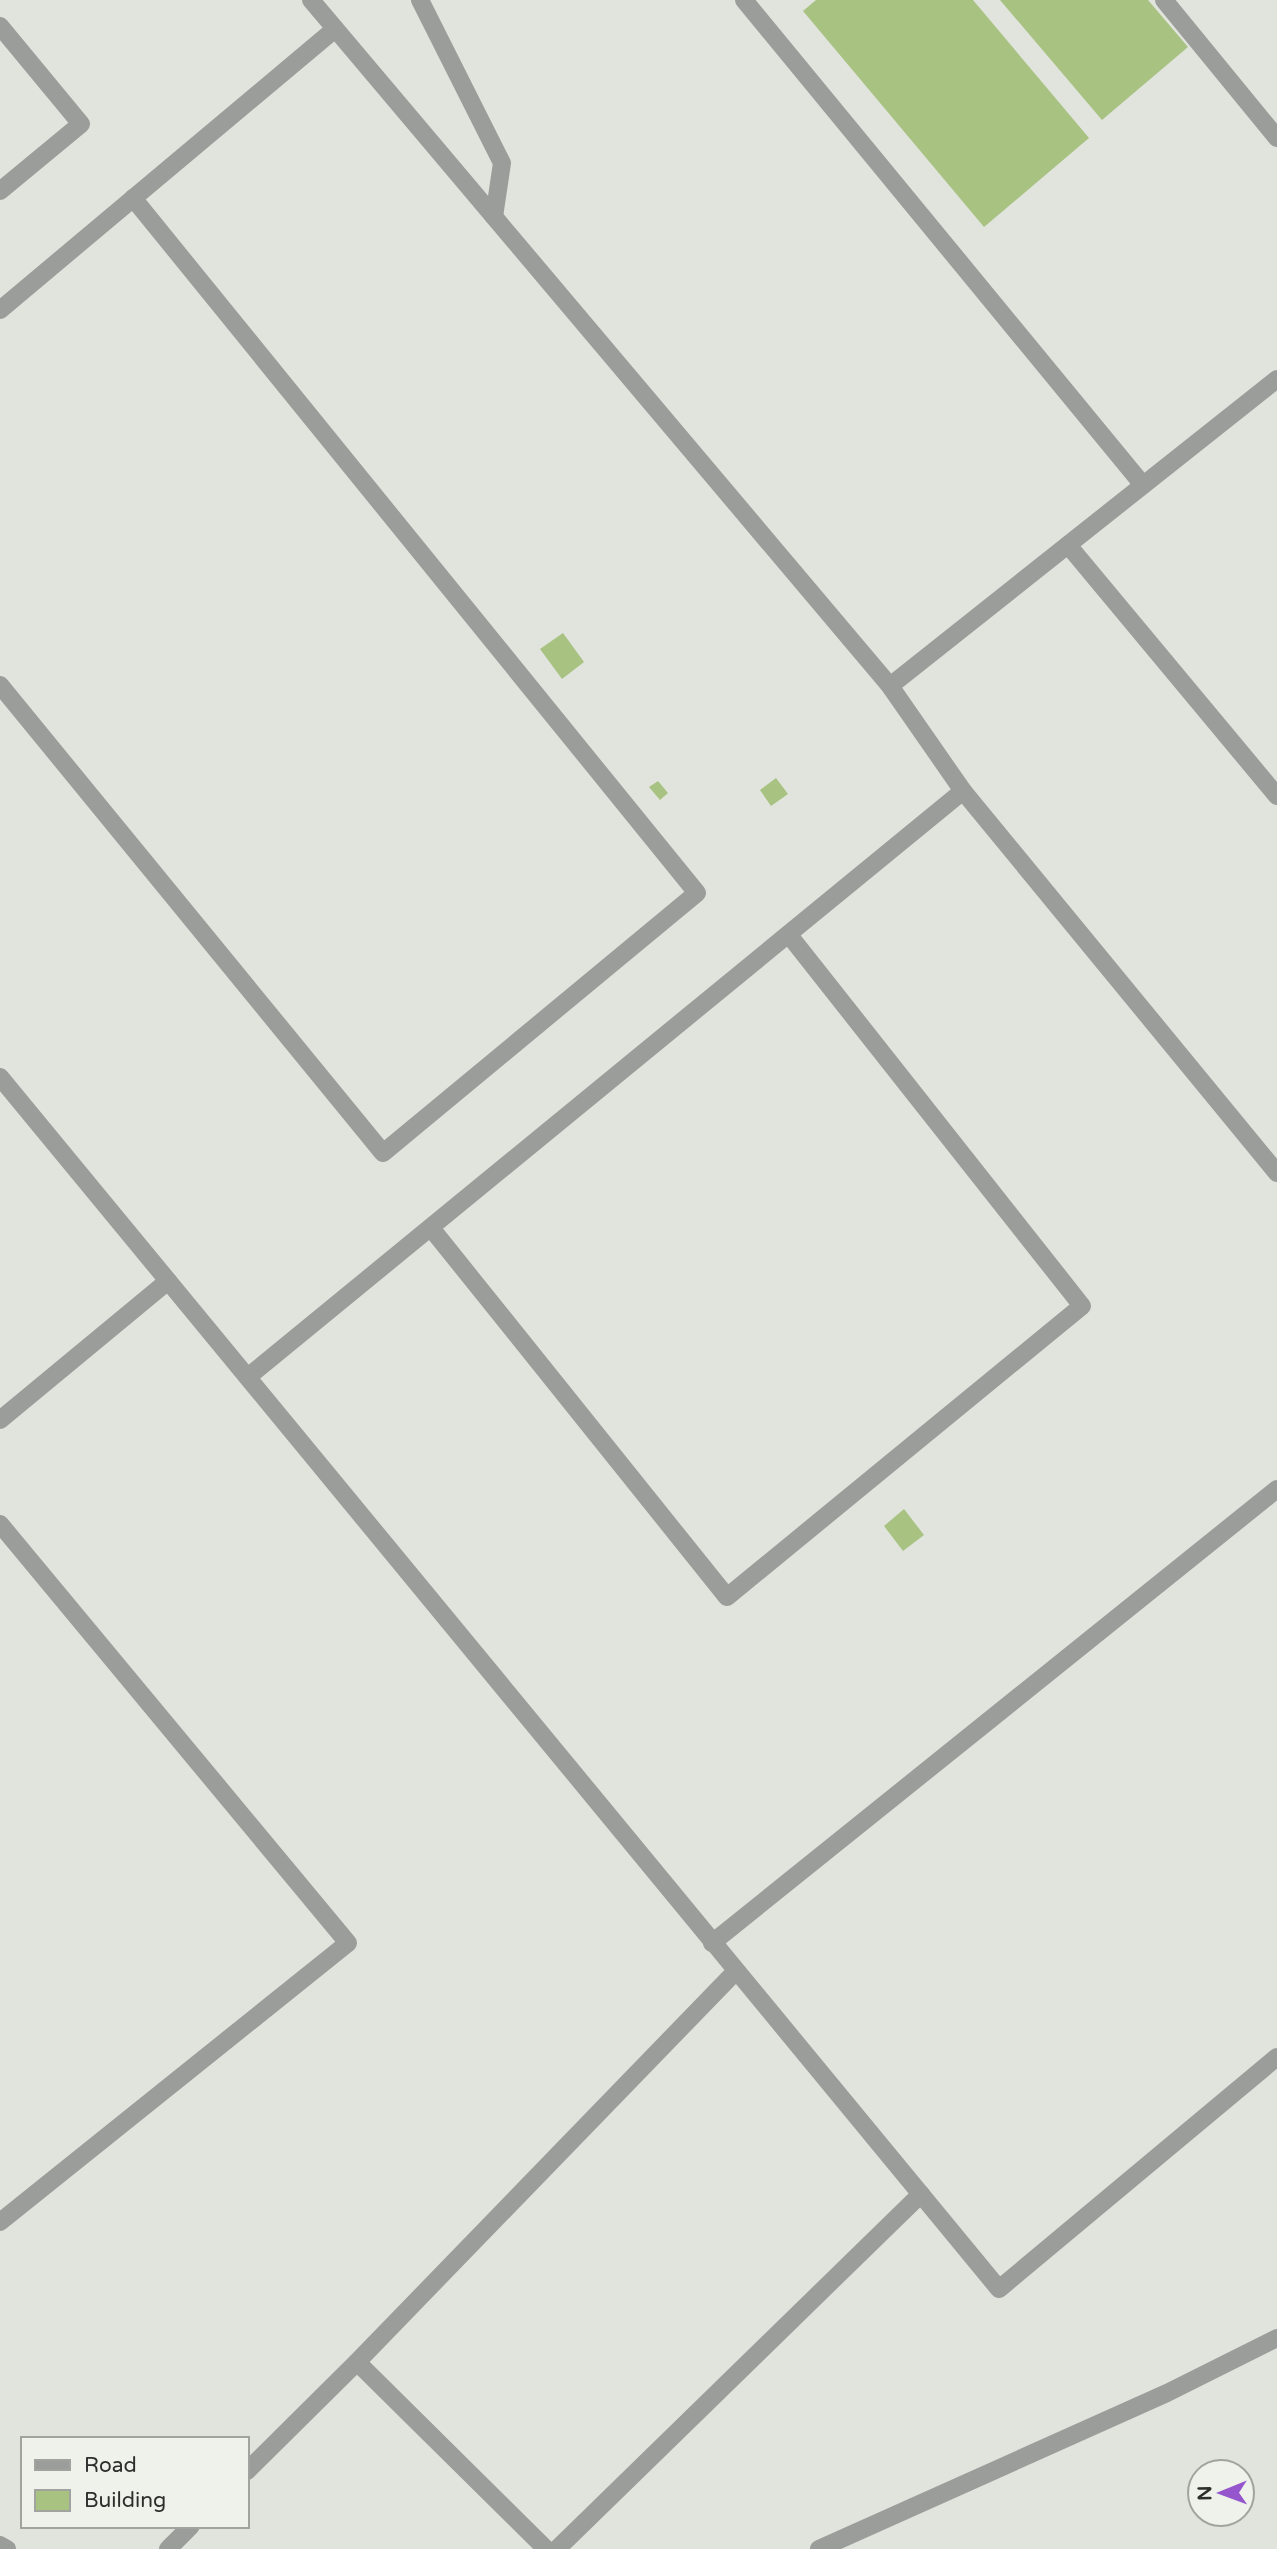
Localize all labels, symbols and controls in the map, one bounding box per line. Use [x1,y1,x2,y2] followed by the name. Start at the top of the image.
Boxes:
[21,2437,248,2528] legend
[84,2453,137,2478] text: Road
[1186,2458,1256,2528] north arrow
[1194,2485,1216,2501] text: N
[84,2488,166,2513] text: Building

